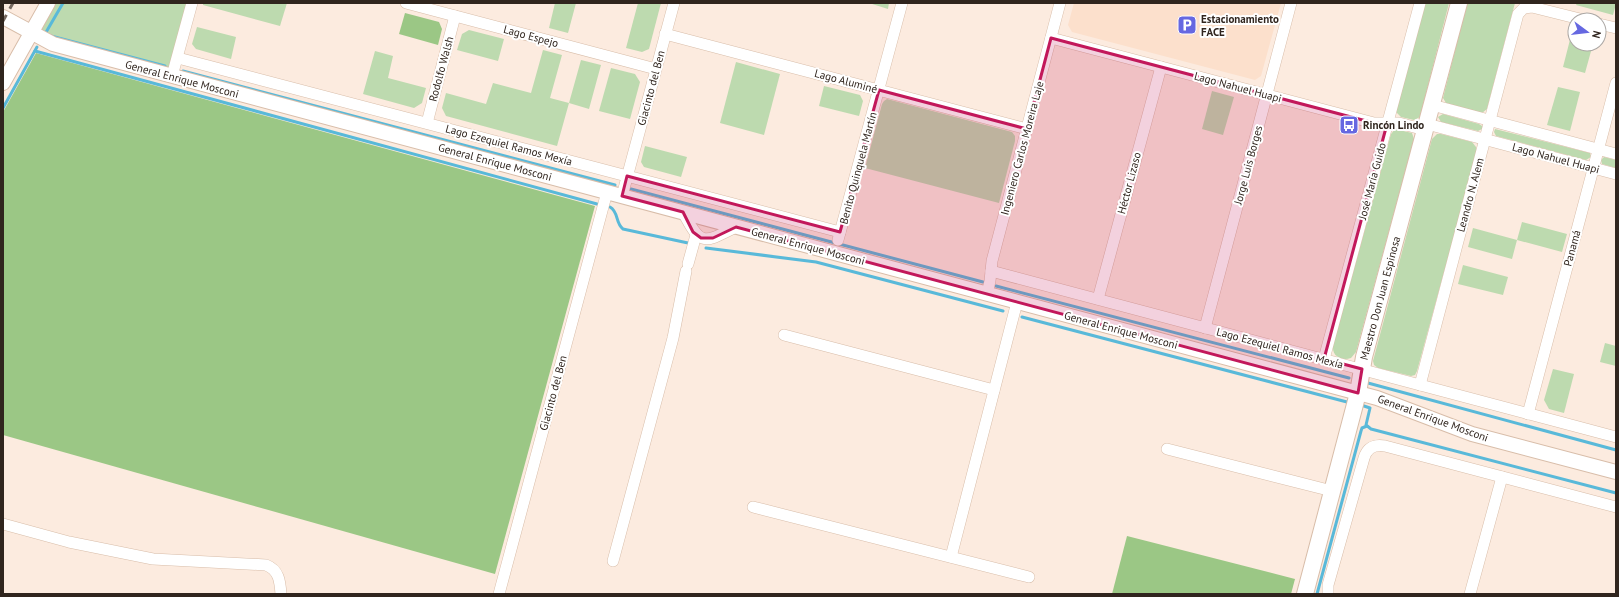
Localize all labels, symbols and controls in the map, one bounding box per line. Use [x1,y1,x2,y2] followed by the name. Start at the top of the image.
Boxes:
[1201,12,1279,39] place label: Estacionamiento FACE
[1567,12,1607,52] north arrow
[1176,14,1198,36] parking icon: Estacionamiento FACE
[502,22,560,50] street label: Lago Espejo
[1589,29,1604,40] text: N
[426,35,456,103] street label: Rodolfo Walsh
[634,49,668,127] street label: Giacinto del Ben
[124,57,240,101] street label: General Enrique Mosconi
[813,66,879,96] street label: Lago Aluminé
[1193,69,1283,105] street label: Lago Nahuel Huapi
[997,79,1047,217] street label: Ingeniero Carlos Moreira Laje
[836,110,880,226] street label: Benito Quinquela Martín
[1338,114,1360,136] bus stop icon: Rincón Lindo
[1363,118,1424,132] place label: Rincón Lindo
[444,121,574,169] street label: Lago Ezequiel Ramos Mexía
[1230,124,1265,207] street label: Jorge Luis Borges
[437,140,553,184] street label: General Enrique Mosconi
[1511,140,1601,176] street label: Lago Nahuel Huapi
[1355,141,1389,222] street label: José María Guido
[1114,150,1144,216] street label: Héctor Lizaso
[1453,156,1487,234] street label: Leandro N. Alem
[750,224,866,268] street label: General Enrique Mosconi
[1560,228,1584,268] street label: Panamá
[1357,235,1403,361] street label: Maestro Don Juan Espinosa
[1063,308,1179,352] street label: General Enrique Mosconi
[1215,324,1345,372] street label: Lago Ezequiel Ramos Mexía
[536,354,570,432] street label: Giacinto del Ben
[1376,391,1490,445] street label: General Enrique Mosconi

